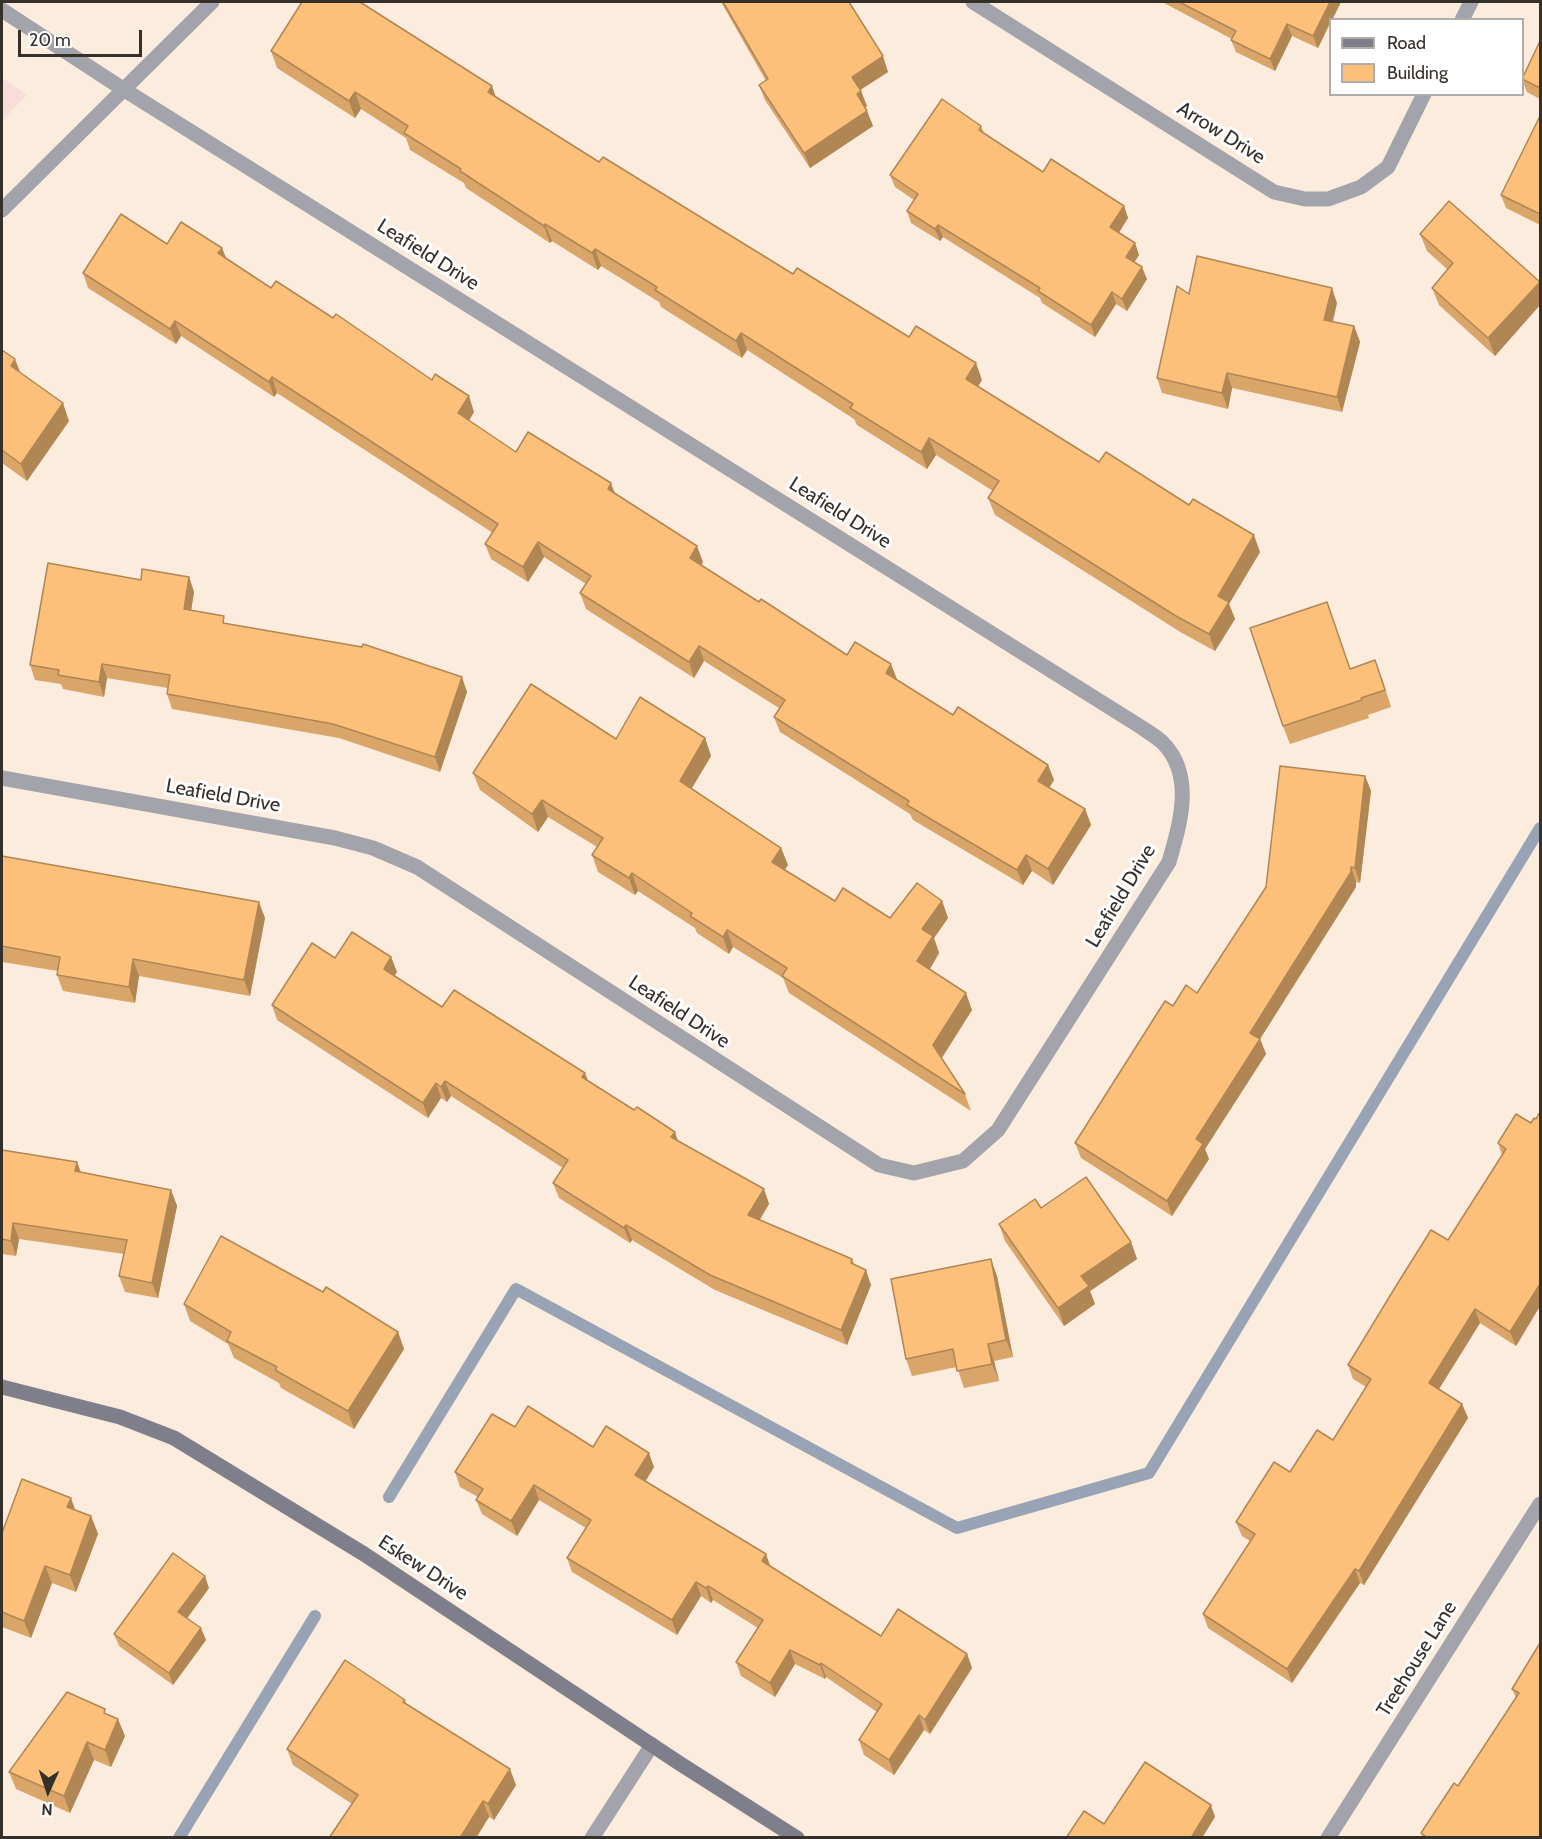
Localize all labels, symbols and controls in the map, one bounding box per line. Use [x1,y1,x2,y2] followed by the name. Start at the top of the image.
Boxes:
[21,18,146,56] scale bar
[1329,18,1524,96] legend
[29,29,71,51] text: 20 m
[1387,32,1426,54] text: Road
[1387,62,1448,84] text: Building
[1172,96,1270,170] street label: Arrow Drive
[373,214,483,296] street label: Leafield Drive
[785,472,895,554] street label: Leafield Drive
[164,774,282,818] street label: Leafield Drive
[1081,840,1161,952] street label: Leafield Drive
[624,970,734,1054] street label: Leafield Drive
[374,1530,472,1606] street label: Eskew Drive
[1372,1597,1462,1721] street label: Treehouse Lane
[18,1761,78,1821] north arrow
[41,1800,53,1819] text: N

